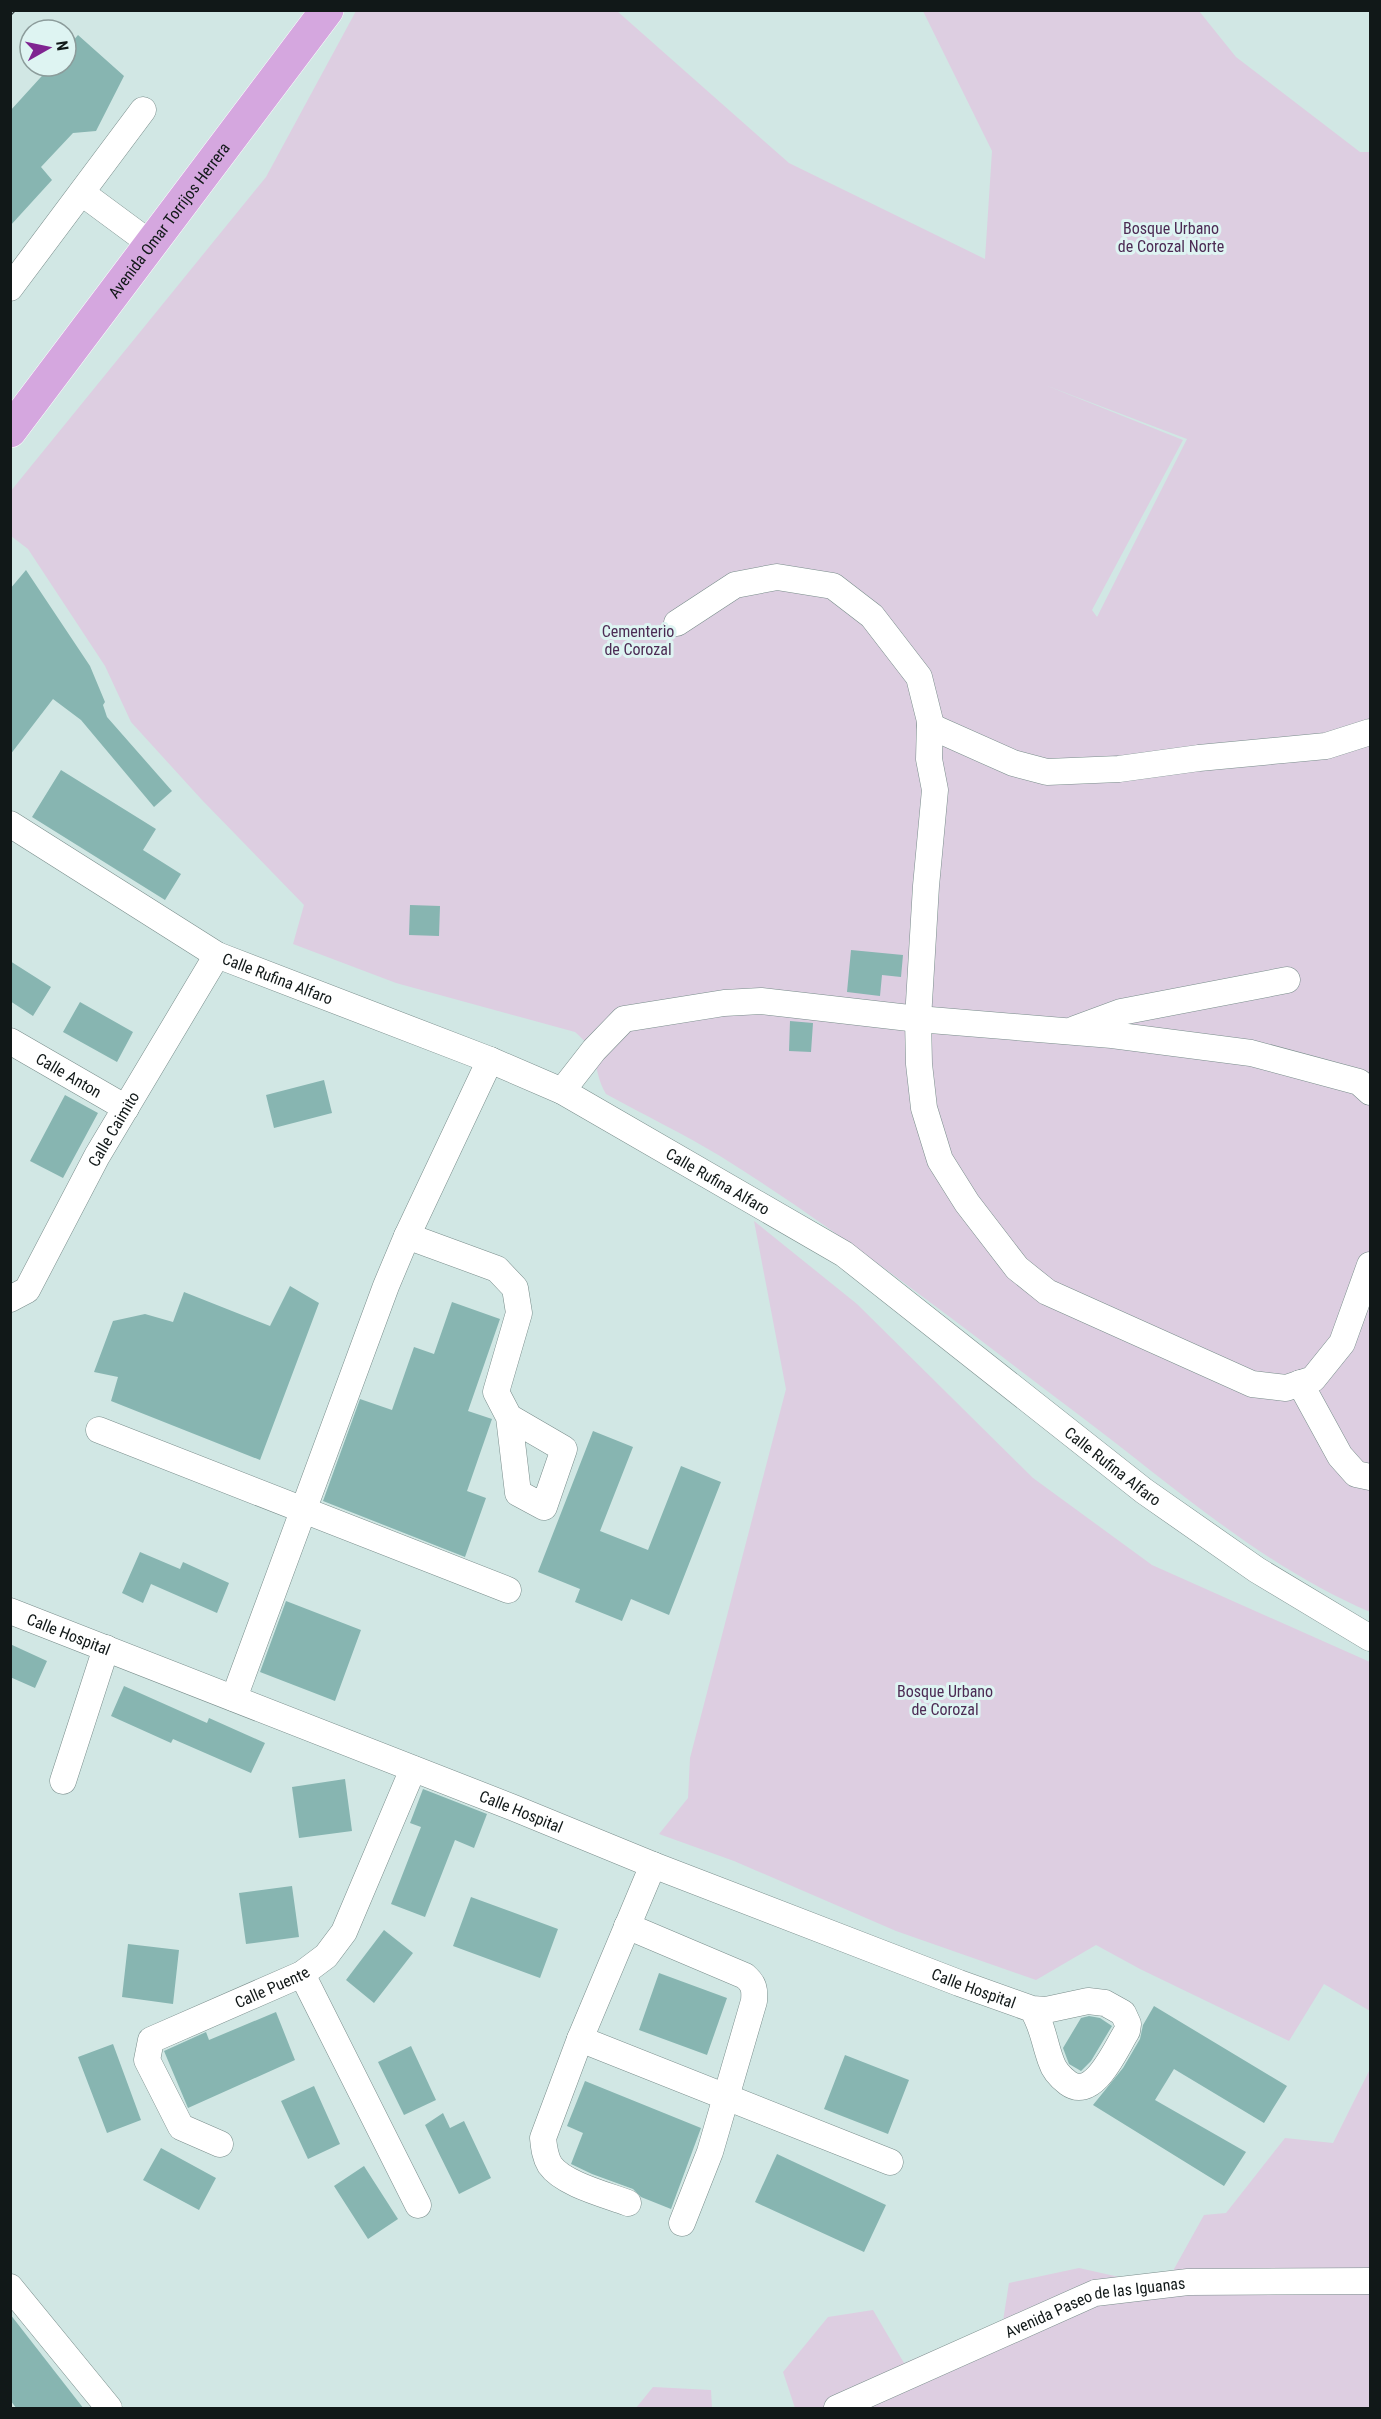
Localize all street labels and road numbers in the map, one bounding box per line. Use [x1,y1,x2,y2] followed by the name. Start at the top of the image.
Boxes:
[104,139,233,302] street label: Avenida Omar Torrijos Herrera
[220,949,336,1008] street label: Calle Rufina Alfaro
[33,1049,105,1101] street label: Calle Anton
[84,1088,143,1170] street label: Calle Caimito
[663,1144,773,1219] street label: Calle Rufina Alfaro
[1061,1423,1165,1509] street label: Calle Rufina Alfaro
[24,1609,113,1659] street label: Calle Hospital
[477,1786,566,1836] street label: Calle Hospital
[232,1962,313,2012] street label: Calle Puente
[929,1964,1018,2012] street label: Calle Hospital
[1002,2273,1186,2341] street label: Avenida Paseo de las Iguanas

